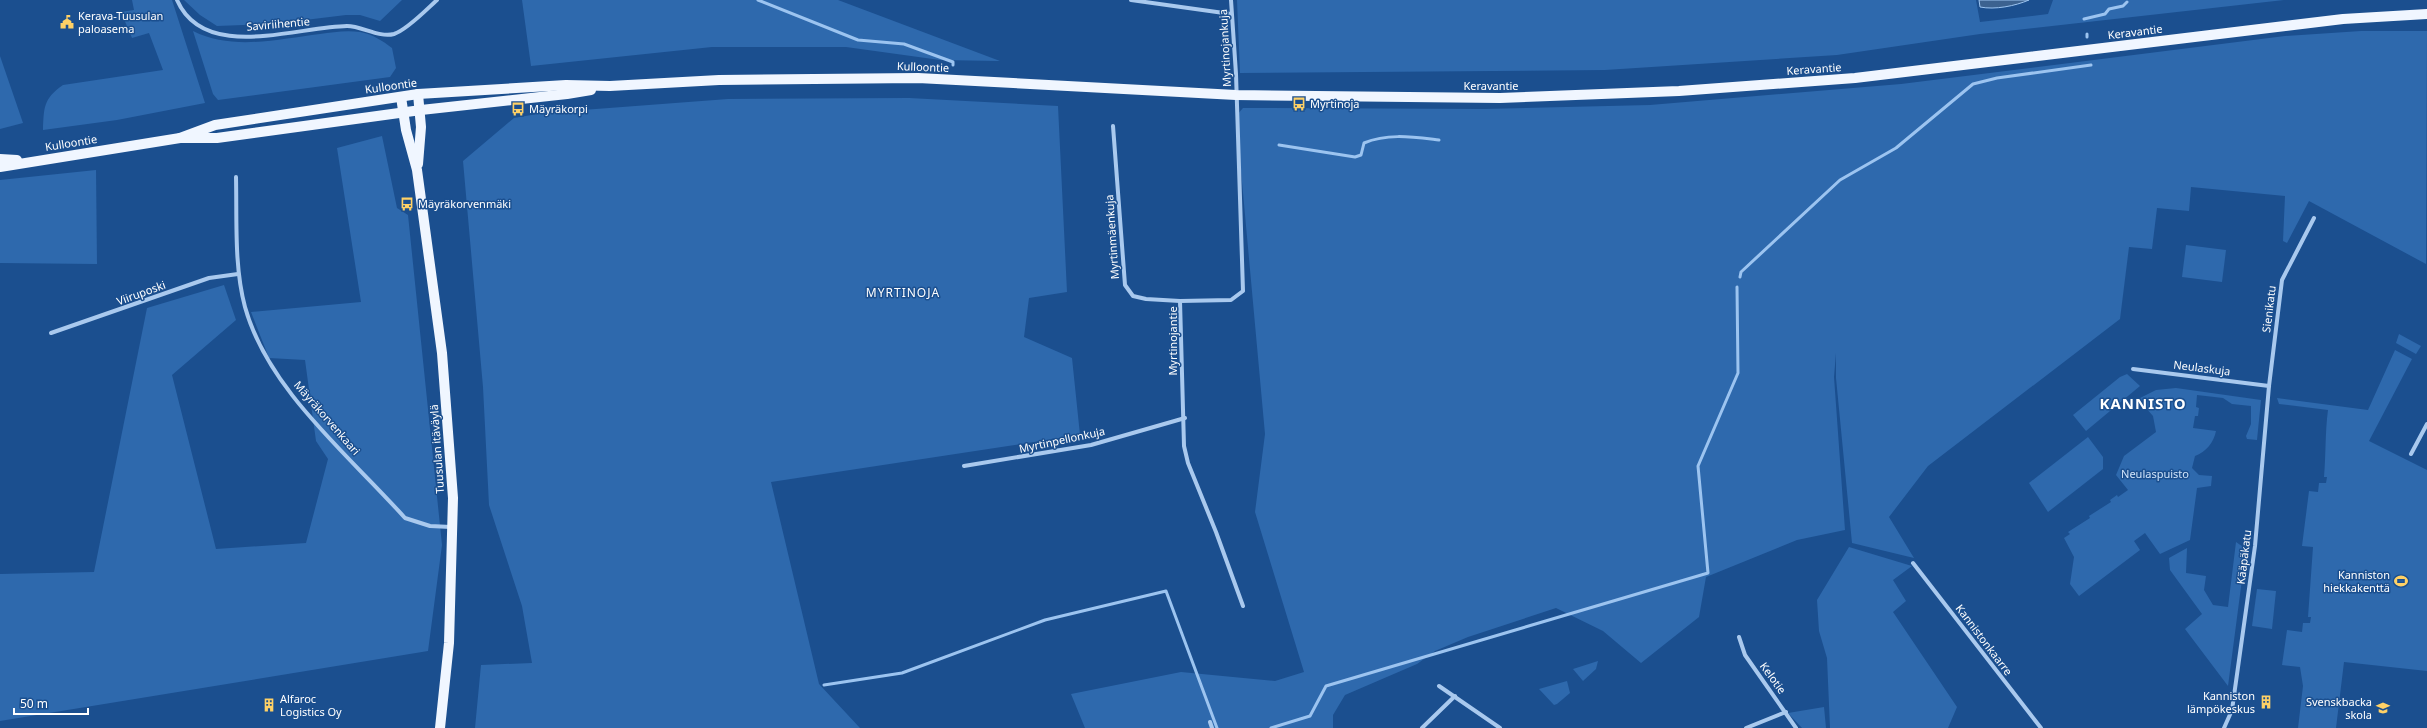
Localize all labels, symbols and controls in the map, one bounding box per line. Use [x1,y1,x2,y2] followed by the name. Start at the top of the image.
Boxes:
[78,8,163,36] place label: Kerava-Tuusulan paloasema
[1215,9,1234,87] street label: Myrtinojankuja
[246,13,310,34] street label: Saviriihentie
[59,14,75,30] public building icon: Kerava-Tuusulan paloasema
[2107,21,2163,42] street label: Keravantie
[897,58,949,75] street label: Kulloontie
[1786,59,1842,78] street label: Keravantie
[364,74,418,97] street label: Kulloontie
[1463,78,1519,93] street label: Keravantie
[1291,96,1307,112] bus stop icon: Myrtinoja
[1310,96,1359,111] place label: Myrtinoja
[510,101,526,117] bus stop icon: Mäyräkorpi
[529,101,588,116] place label: Mäyräkorpi
[44,131,98,154] street label: Kulloontie
[1101,194,1122,280] street label: Myrtinmäenkuja
[399,196,415,212] bus stop icon: Mäyräkorvenmäki
[418,196,511,211] place label: Mäyräkorvenmäki
[114,277,167,308] street label: Viiruposki
[866,284,940,301] district label: MYRTINOJA
[2258,284,2279,333] street label: Sienikatu
[1165,306,1180,376] street label: Myrtinojantie
[2173,357,2231,378] street label: Neulaskuja
[291,377,364,458] street label: Mäyräkorvenkaari
[2099,393,2187,413] district label: KANNISTO
[426,404,447,494] street label: Tuusulan itäväylä
[1018,423,1106,456] street label: Myrtinpellonkuja
[2121,466,2189,481] park label: Neulaspuisto
[2233,529,2254,585] street label: Kääpäkatu
[2323,567,2390,595] place label: Kanniston hiekkakenttä
[2393,573,2409,589] sports icon: Kanniston hiekkakenttä
[1953,601,2016,678] street label: Kannistonkaarre
[1757,659,1790,696] street label: Kelotie
[2187,688,2255,716] place label: Kanniston lämpökeskus
[14,690,88,716] scale bar
[280,691,342,719] place label: Alfaroc Logistics Oy
[2258,694,2274,710] building icon: Kanniston lämpökeskus
[2306,694,2372,722] place label: Svenskbacka skola
[20,695,48,712] text: 50 m
[261,697,277,713] building icon: Alfaroc Logistics Oy
[2375,700,2391,716] school or university icon: Svenskbacka skola

